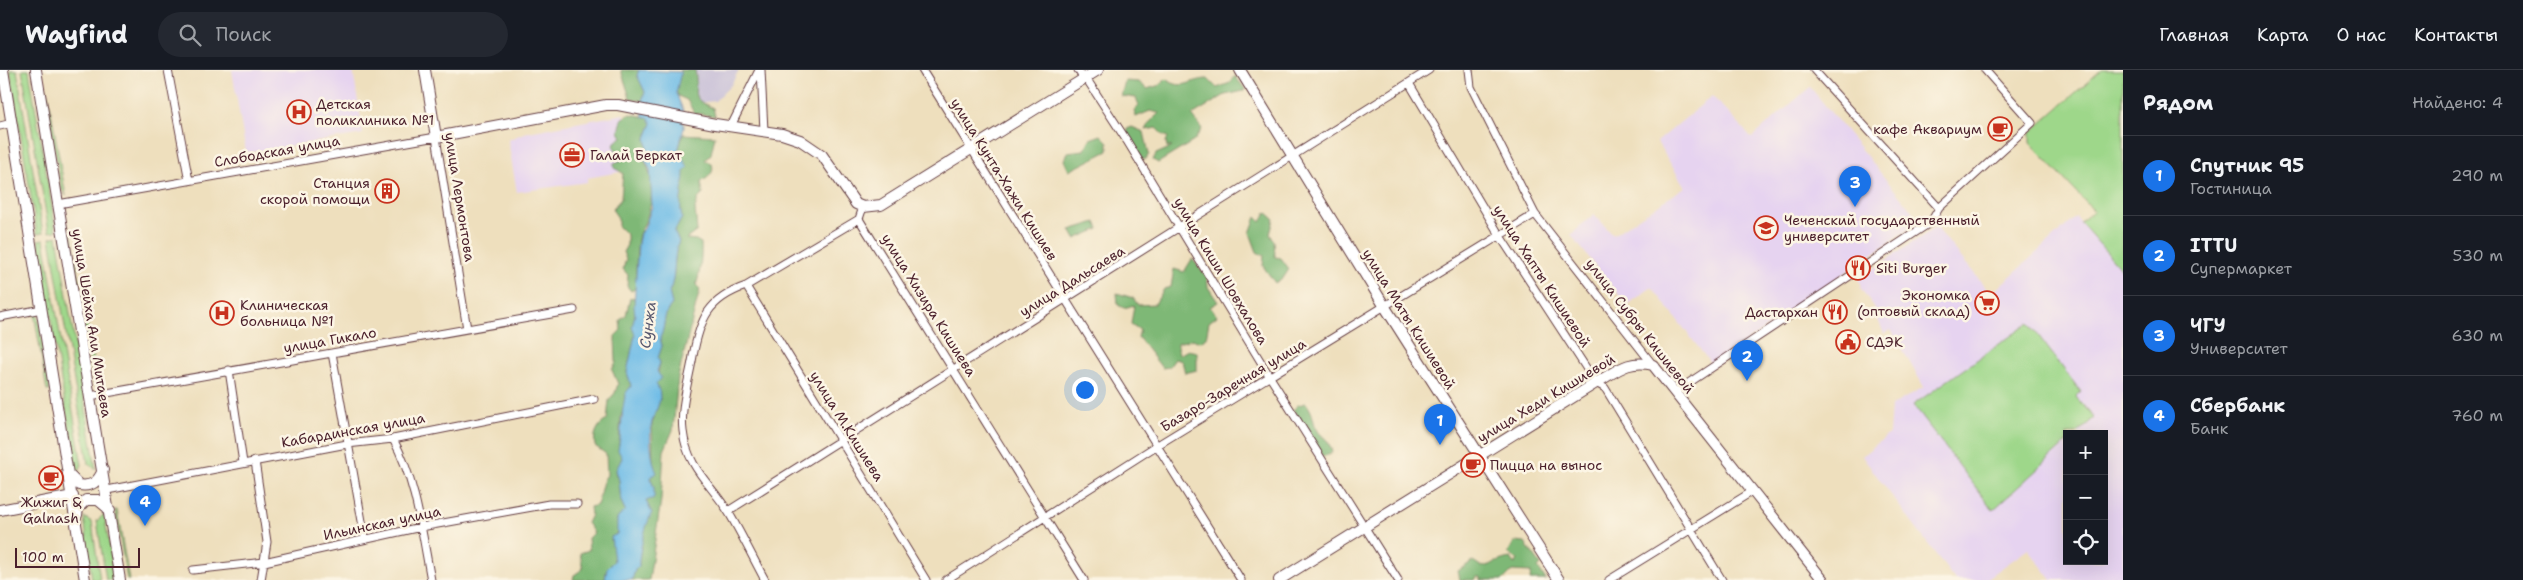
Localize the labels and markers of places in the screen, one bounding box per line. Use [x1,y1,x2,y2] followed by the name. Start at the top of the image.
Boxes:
[316,95,434,129] place label: Детская поликлиника №1
[286,99,312,125] hospital icon: Детская поликлиника №1
[1987,116,2013,142] cafe icon: кафе Аквариум
[1873,120,1982,138] place label: кафе Аквариум
[559,142,585,168] office icon: Галай Беркат
[590,146,683,164] place label: Галай Беркат
[1839,166,1871,207] pin: 3
[260,174,370,208] place label: Станция скорой помощи
[374,178,400,204] building icon: Станция скорой помощи
[1784,211,1980,245] place label: Чеченский государственный университет
[1753,215,1779,241] school or university icon: Чеченский государственный университет
[1845,255,1871,281] restaurant icon: Siti Burger
[1876,259,1947,277] place label: Siti Burger
[1857,286,1970,320] place label: Экономка (оптовый склад)
[1974,290,2000,316] supermarket icon: Экономка (оптовый склад)
[240,296,334,330] place label: Клиническая больница №1
[1822,299,1848,325] restaurant icon: Дастархан
[209,300,235,326] hospital icon: Клиническая больница №1
[1745,303,1818,321] place label: Дастархан
[1835,329,1861,355] public building icon: СДЭК
[1866,333,1903,351] place label: СДЭК
[1731,340,1763,381] pin: 2
[1424,404,1456,445] pin: 1
[1460,452,1486,478] cafe icon: Пицца на вынос
[1490,456,1602,474] place label: Пицца на вынос
[38,465,64,491] cafe icon: Жижиг & Galnash
[129,485,161,526] pin: 4
[21,493,82,527] place label: Жижиг & Galnash

